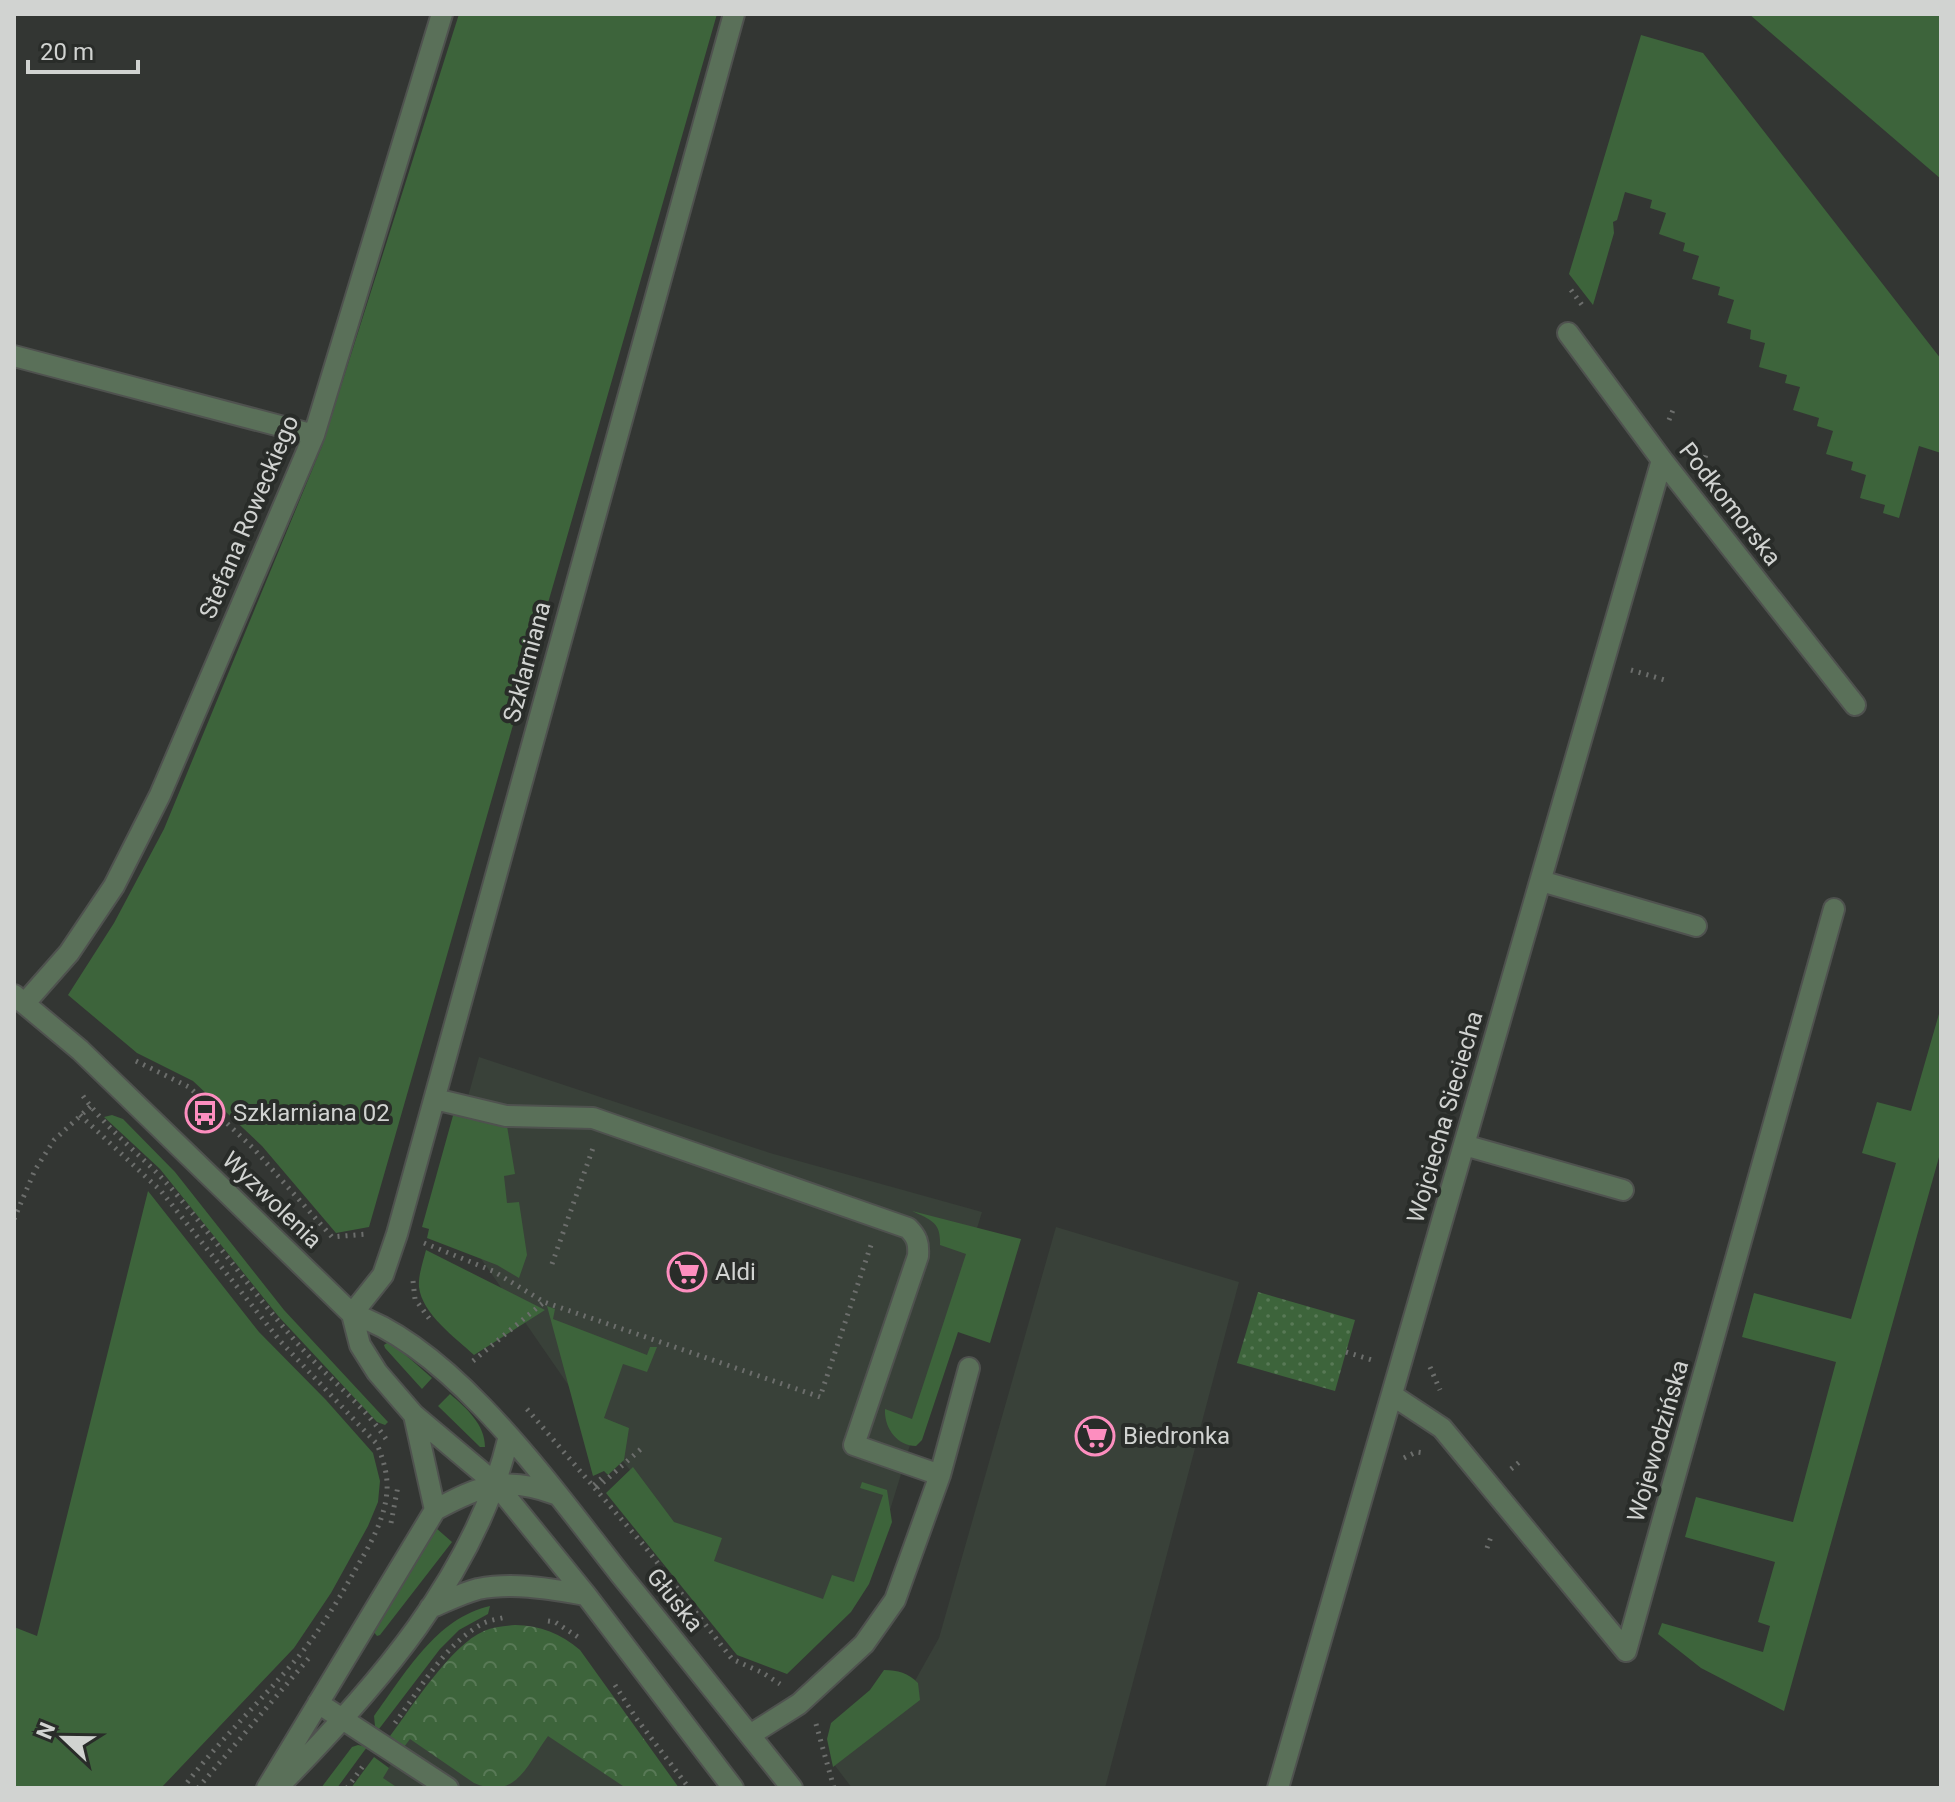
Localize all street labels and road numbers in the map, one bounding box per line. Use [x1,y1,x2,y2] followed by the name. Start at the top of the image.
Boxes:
[193,411,305,623] street label: Stefana Roweckiego
[1673,437,1787,571] street label: Podkomorska
[497,599,557,725] street label: Szklarniana
[1401,1008,1489,1226] street label: Wojciecha Sieciecha
[217,1146,327,1254] street label: Wyzwolenia
[1622,1357,1694,1525] street label: Wojewodzińska
[641,1563,709,1637] street label: Głuska

